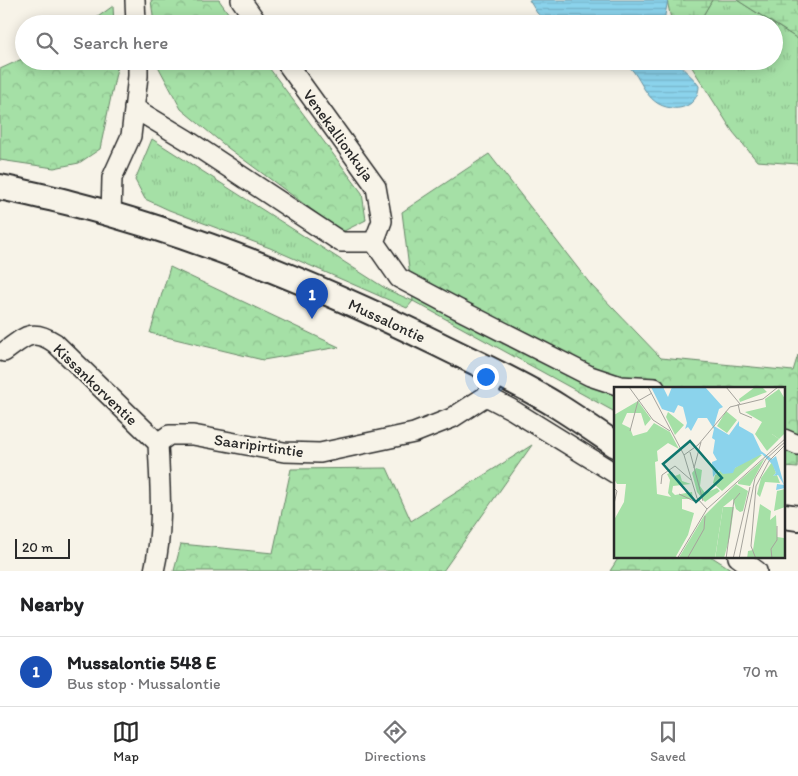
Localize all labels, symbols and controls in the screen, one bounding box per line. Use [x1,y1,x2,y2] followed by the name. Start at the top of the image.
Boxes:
[15,15,783,70] search box
[33,29,61,57] icon: search
[73,31,168,54] text: Search here
[299,86,379,185] street label: Venekallionkuja
[296,278,328,319] pin: 1
[345,294,428,347] street label: Mussalontie
[50,339,142,430] street label: Kissankorventie
[473,364,499,390] your location
[614,387,786,558] inset map
[213,430,305,461] street label: Saaripirtintie
[15,536,70,559] scale bar
[22,539,53,556] text: 20 m
[20,591,84,616] text: Nearby
[67,651,216,674] text: Mussalontie 548 E
[32,662,40,681] text: 1
[743,662,778,681] text: 70 m
[67,674,221,693] text: Bus stop · Mussalontie
[112,718,140,765] tab: Map
[364,718,426,765] tab: Directions
[650,718,686,765] tab: Saved

